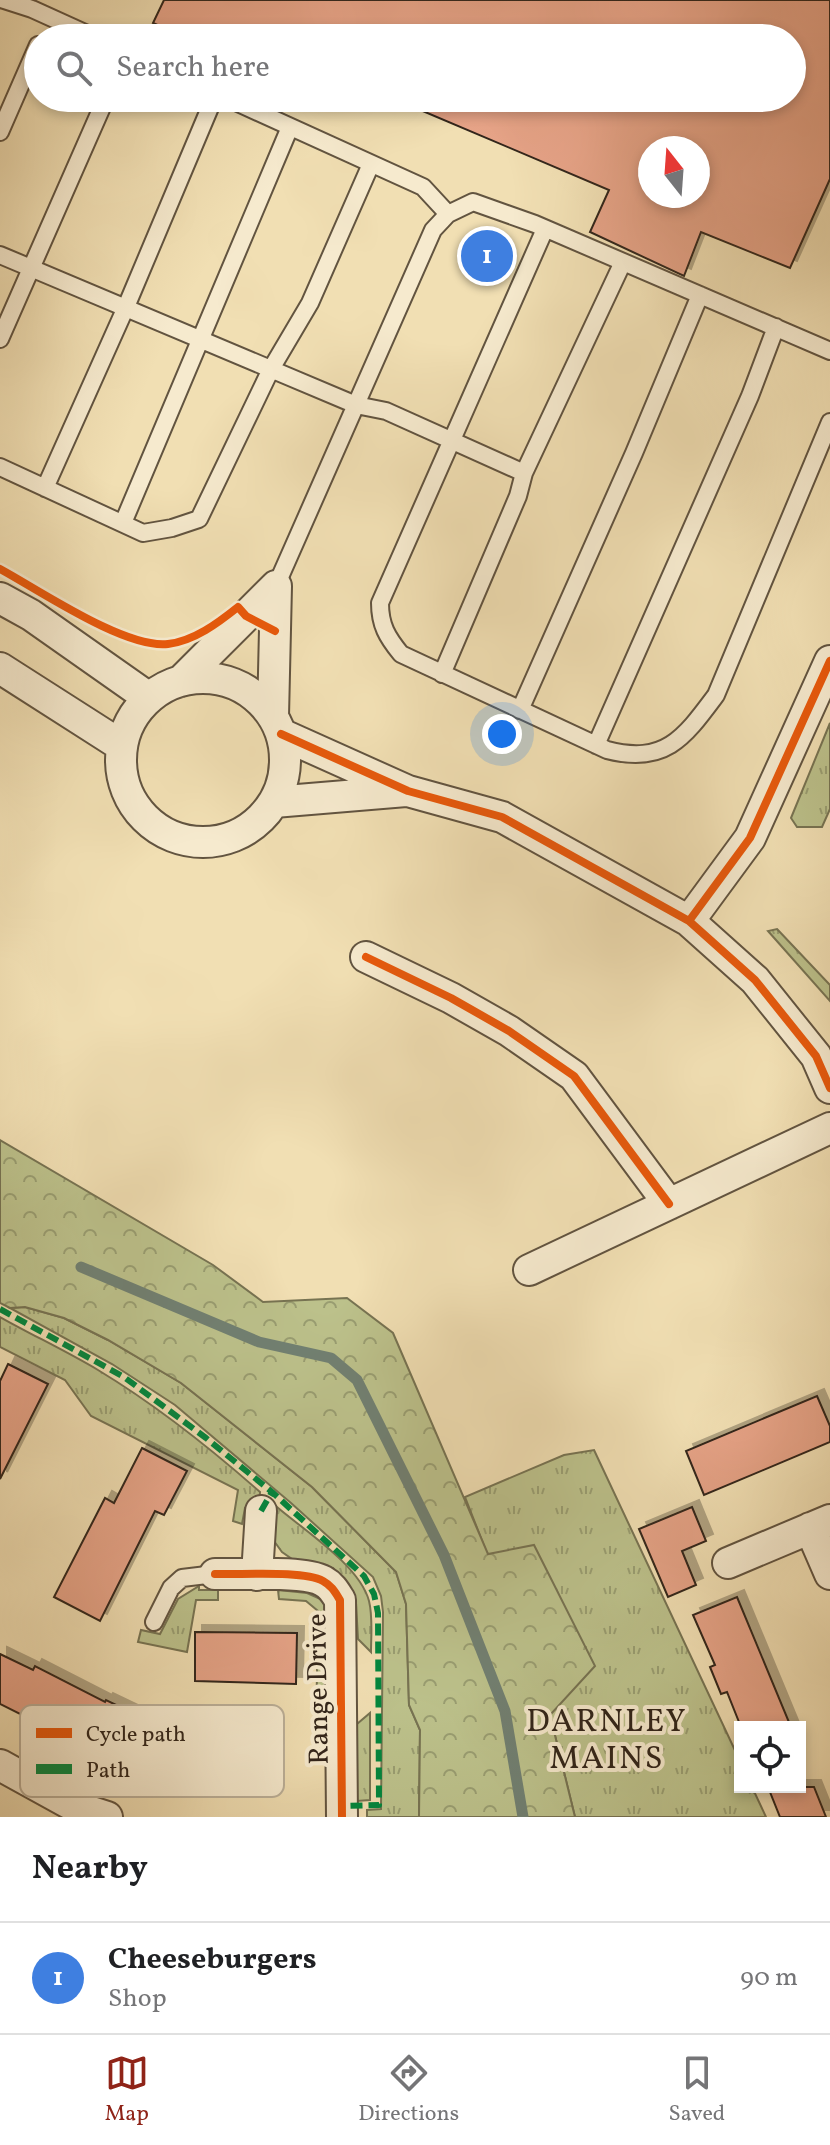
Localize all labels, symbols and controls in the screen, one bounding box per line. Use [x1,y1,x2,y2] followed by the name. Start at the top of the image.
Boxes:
[24,24,806,112] search box
[52,46,96,90] icon: search
[116,47,270,89] text: Search here
[638,136,710,208] north arrow
[461,226,513,286] pin: 1
[482,714,522,754] your location
[298,1613,340,1765] street label: Range Drive
[526,1701,688,1782] district label: DARNLEY MAINS
[20,1705,284,1797] legend
[86,1720,186,1751] text: Cycle path
[734,1721,806,1793] map controls
[734,1721,806,1793] button: locate
[86,1756,130,1787] text: Path
[32,1846,148,1893] text: Nearby
[108,1939,317,1981] text: Cheeseburgers
[53,1960,63,1996] text: 1
[740,1960,798,1996] text: 90 m
[108,1981,167,2017] text: Shop
[105,2051,149,2130] tab: Map
[358,2051,459,2130] tab: Directions
[669,2051,725,2130] tab: Saved

